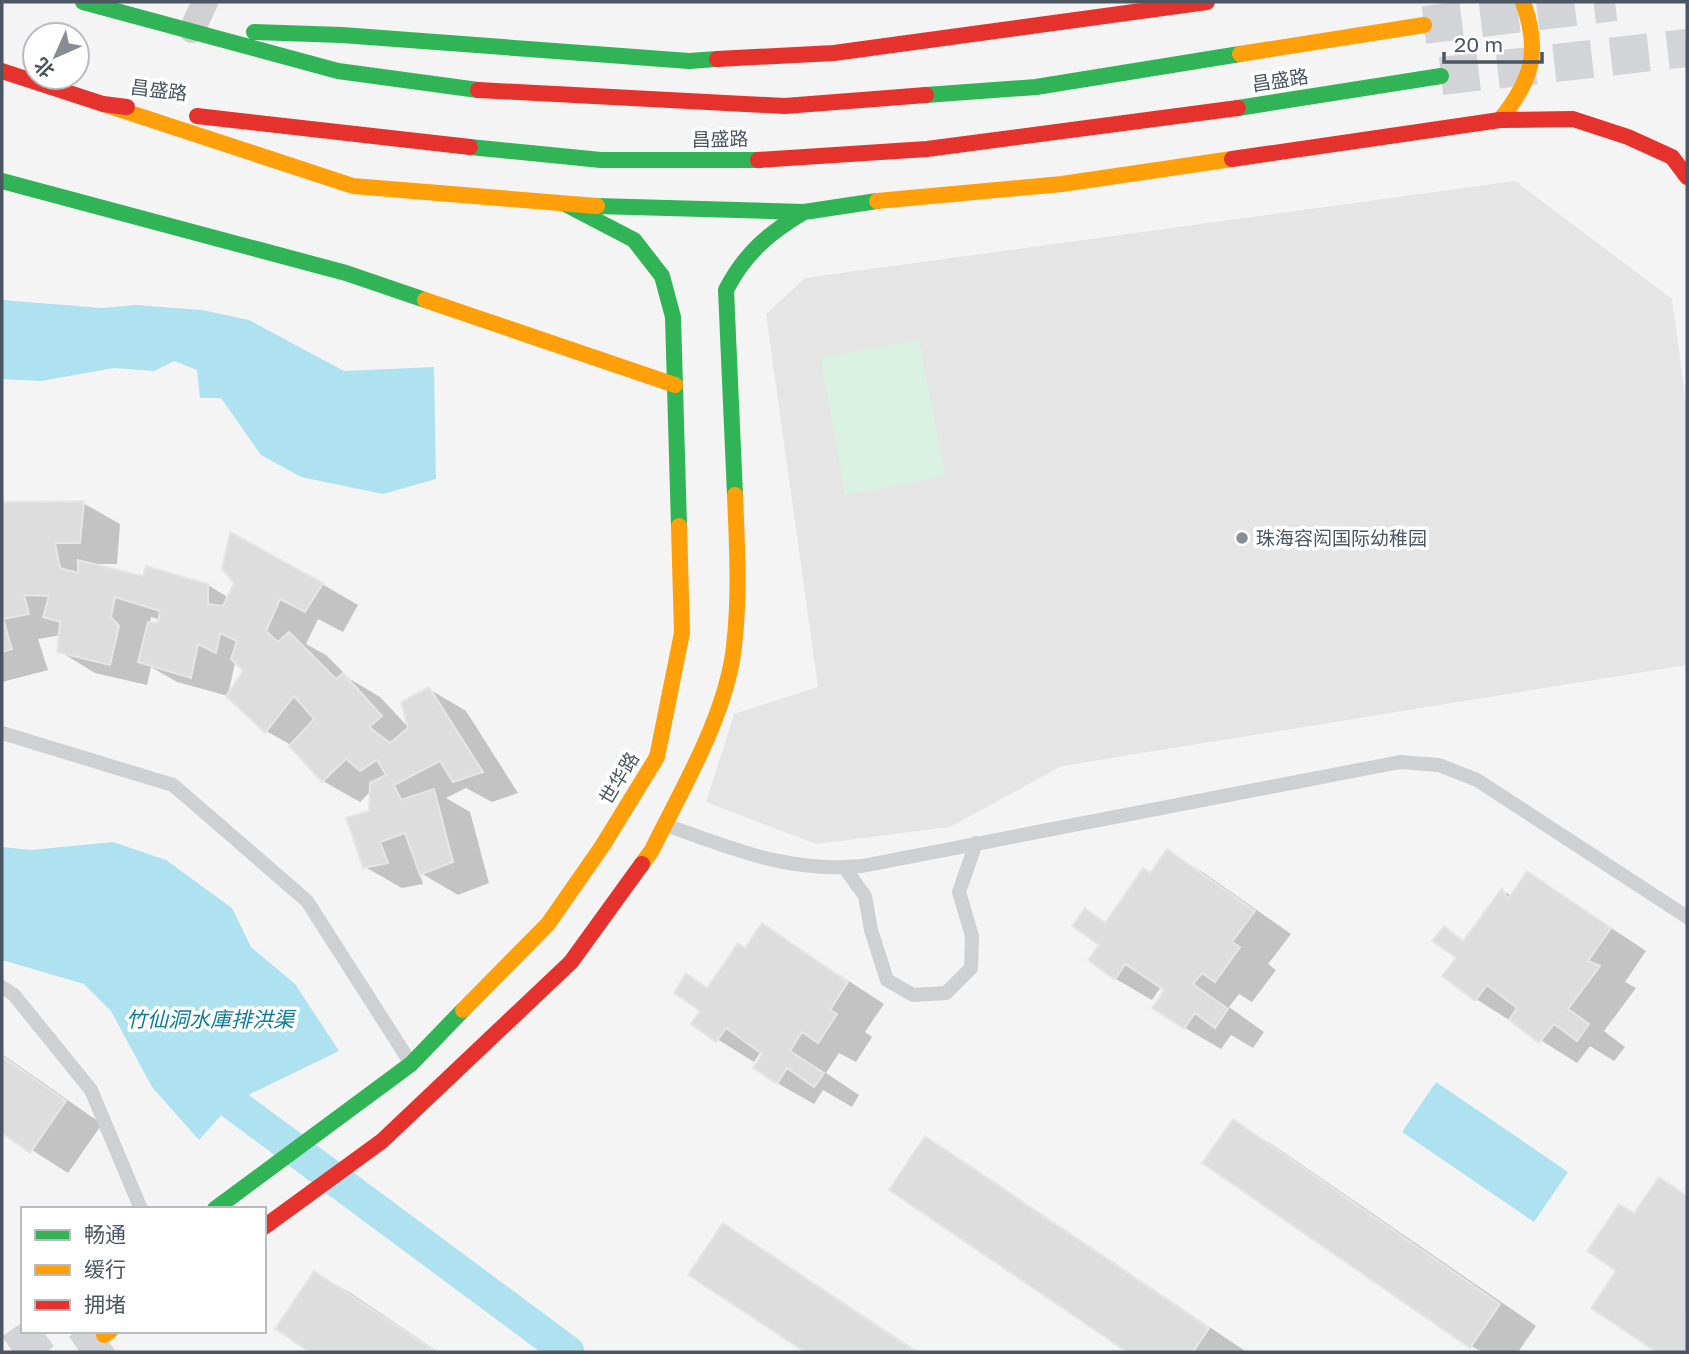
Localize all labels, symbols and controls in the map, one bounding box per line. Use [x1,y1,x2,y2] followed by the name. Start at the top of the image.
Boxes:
[21,21,91,91] north arrow
[1444,21,1542,65] scale bar
[1454,31,1503,57] text: 20 m
[29,54,58,83] text: 北
[1250,64,1310,95] street label: 昌盛路
[129,75,189,104] street label: 昌盛路
[691,127,749,150] street label: 昌盛路
[1256,526,1427,549] place label: 珠海容闳国际幼稚园
[1234,530,1250,546] marker: 珠海容闳国际幼稚园
[594,747,643,808] street label: 世华路
[126,1006,297,1032] water label: 竹仙洞水庫排洪渠
[21,1207,266,1333] legend
[84,1221,126,1247] text: 畅通
[84,1256,126,1282] text: 缓行
[84,1291,126,1317] text: 拥堵

